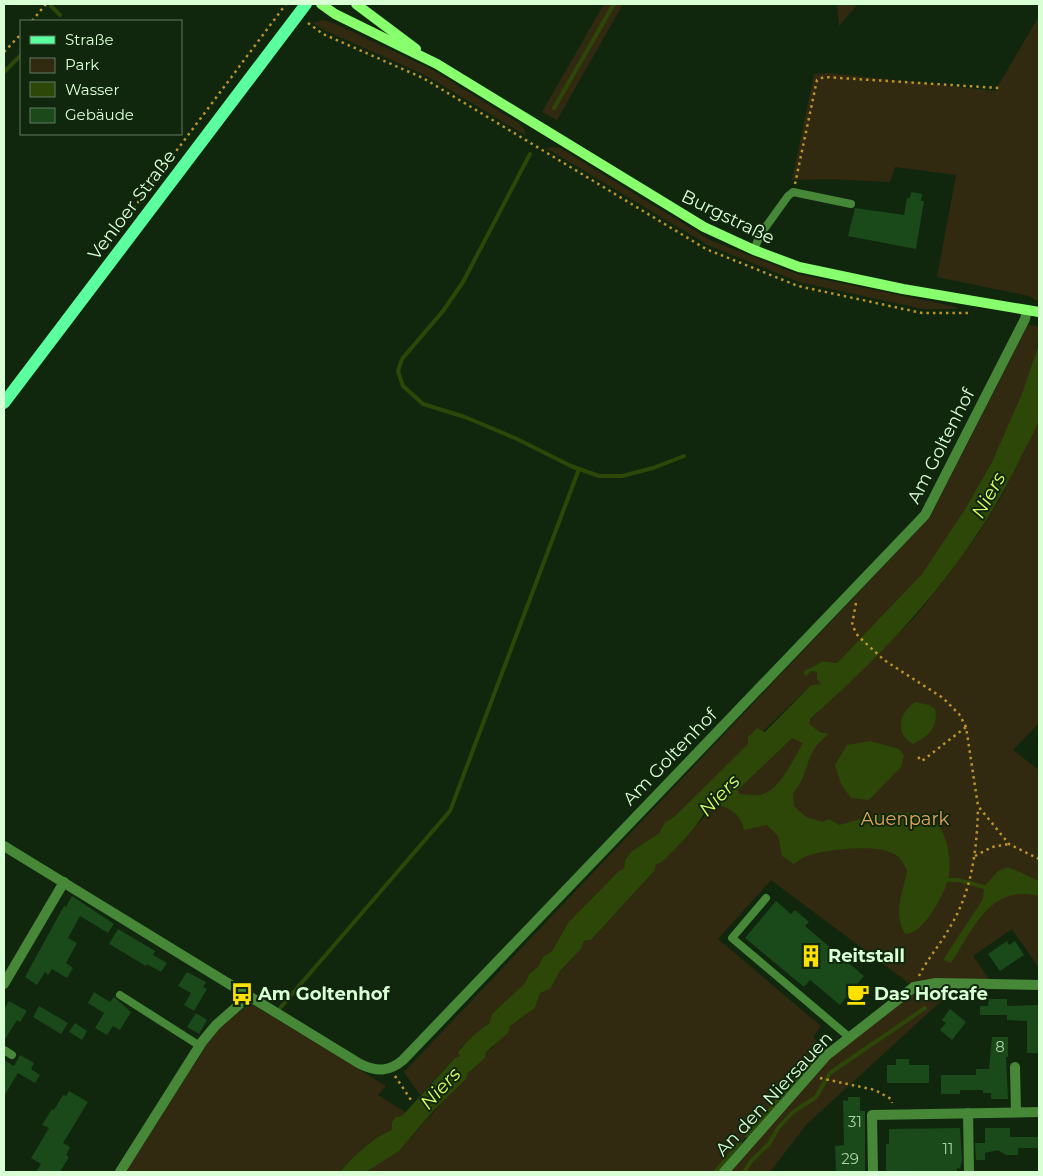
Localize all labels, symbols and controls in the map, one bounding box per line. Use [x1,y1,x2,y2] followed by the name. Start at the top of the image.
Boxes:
[20,20,182,135] legend
[65,30,114,49] text: Straße
[65,55,99,74] text: Park
[65,80,119,99] text: Wasser
[65,105,134,124] text: Gebäude
[84,146,181,264] street label: Venloer Straße
[678,185,778,249] street label: Burgstraße
[903,384,980,507] street label: Am Goltenhof
[967,468,1010,522] water label: Niers
[618,703,722,810] street label: Am Goltenhof
[694,770,745,821] water label: Niers
[861,808,949,830] park label: Auenpark
[798,943,824,969] building icon: Reitstall
[828,945,905,967] place label: Reitstall
[229,981,255,1007] bus stop icon: Am Goltenhof
[845,981,871,1007] cafe icon: Das Hofcafe
[257,983,390,1005] place label: Am Goltenhof
[874,983,988,1005] place label: Das Hofcafe
[711,1027,837,1161] street label: An den Niersauen
[995,1037,1005,1056] house number: 8
[415,1063,465,1114] water label: Niers
[848,1112,862,1131] house number: 31
[943,1139,953,1158] house number: 11
[841,1149,859,1168] house number: 29

